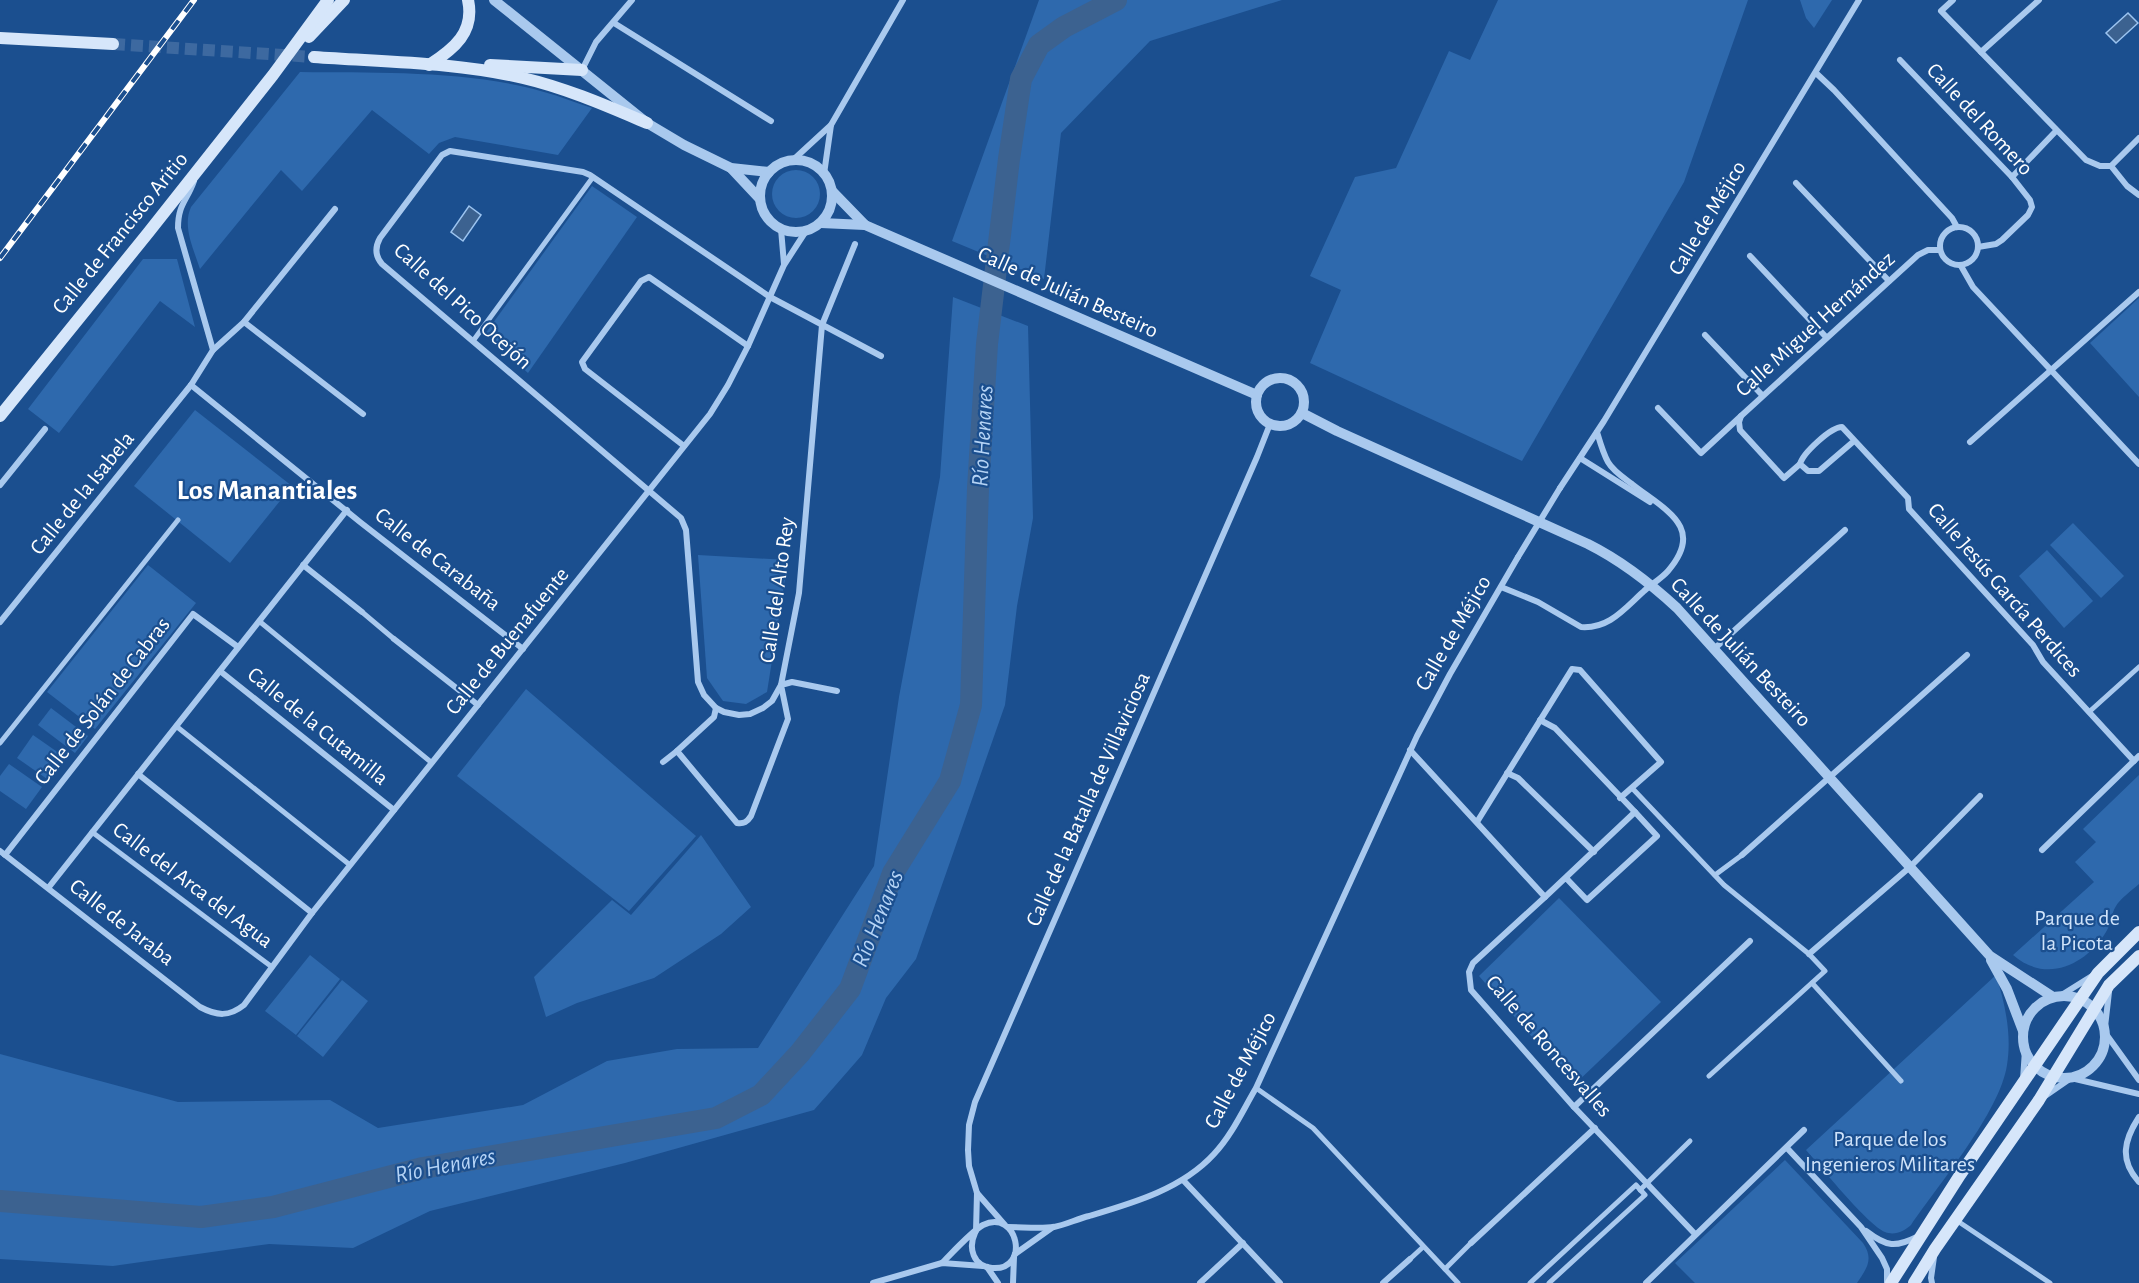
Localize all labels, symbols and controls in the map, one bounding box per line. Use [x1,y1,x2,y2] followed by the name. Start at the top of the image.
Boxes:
[1923,59,2037,179] street label: Calle del Romero
[48,148,192,318] street label: Calle de Francisco Aritio
[1664,157,1750,279] street label: Calle de Méjico
[390,239,536,373] street label: Calle del Pico Ocejón
[975,242,1161,342] street label: Calle de Julián Besteiro
[1731,247,1899,401] street label: Calle Miguel Hernández
[968,384,998,487] water label: Río Henares
[26,427,138,559] street label: Calle de la Isabela
[177,477,357,505] district label: Los Manantiales
[1924,499,2086,681] street label: Calle Jesús García Perdices
[371,503,505,615] street label: Calle de Carabaña
[756,515,798,664] street label: Calle del Alto Rey
[441,563,573,719] street label: Calle de Buenafuente
[1411,572,1495,694] street label: Calle de Méjico
[1667,573,1815,731] street label: Calle de Julián Besteiro
[30,613,174,789] street label: Calle de Solán de Cabras
[243,663,393,789] street label: Calle de la Cutamilla
[1022,669,1154,929] street label: Calle de la Batalla de Villaviciosa
[109,818,277,952] street label: Calle del Arca del Agua
[848,867,908,971] water label: Río Henares
[65,874,179,970] street label: Calle de Jaraba
[2034,907,2120,954] park label: Parque de la Picota
[1482,971,1616,1121] street label: Calle de Roncesvalles
[1200,1008,1280,1132] street label: Calle de Méjico
[1805,1128,1975,1175] park label: Parque de los Ingenieros Militares
[393,1144,498,1187] water label: Río Henares

